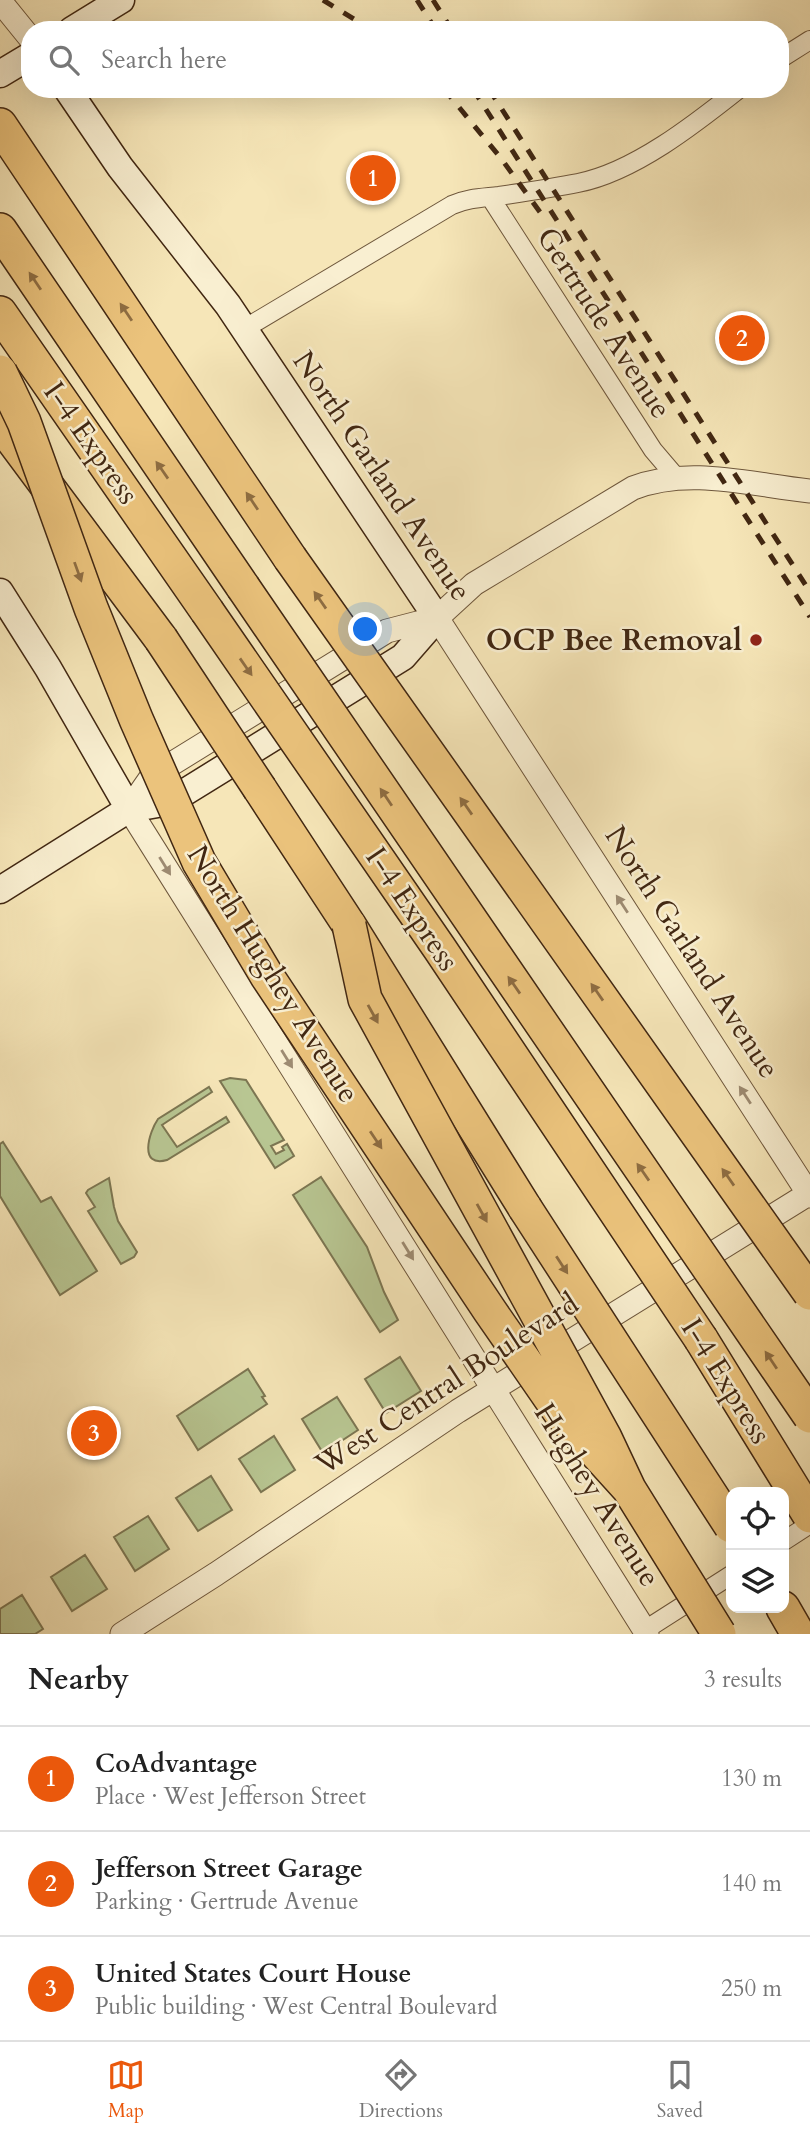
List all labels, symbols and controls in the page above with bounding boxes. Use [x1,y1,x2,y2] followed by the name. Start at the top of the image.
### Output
[21,21,789,98] search box
[45,41,83,79] icon: search
[101,42,227,77] text: Search here
[350,152,396,204] pin: 1
[527,220,681,426] street label: Gertrude Avenue
[29,272,42,291] one-way arrow
[119,302,132,322] one-way arrow
[719,312,765,364] pin: 2
[283,343,481,609] street label: North Garland Avenue
[34,373,148,513] street label: I-4 Express
[155,461,169,479] one-way arrow
[245,492,259,510] one-way arrow
[73,562,84,583] one-way arrow
[313,591,327,609] one-way arrow
[348,612,382,646] your location
[486,620,742,661] place label: OCP Bee Removal
[748,632,764,648] marker: OCP Bee Removal
[239,658,253,676] one-way arrow
[379,788,393,806] one-way arrow
[459,797,473,815] one-way arrow
[595,818,789,1086] street label: North Garland Avenue
[177,837,369,1111] street label: North Hughey Avenue
[356,839,468,979] street label: I-4 Express
[159,857,172,876] one-way arrow
[615,894,628,913] one-way arrow
[507,976,521,994] one-way arrow
[590,983,604,1001] one-way arrow
[367,1004,379,1024] one-way arrow
[280,1049,293,1069] one-way arrow
[738,1085,751,1105] one-way arrow
[370,1130,383,1150] one-way arrow
[636,1163,650,1181] one-way arrow
[721,1168,735,1186] one-way arrow
[476,1204,488,1223] one-way arrow
[401,1242,414,1261] one-way arrow
[555,1256,569,1274] one-way arrow
[307,1283,587,1485] street label: West Central Boulevard
[671,1310,781,1452] street label: I-4 Express
[765,1350,778,1370] one-way arrow
[524,1395,670,1595] street label: Hughey Avenue
[71,1407,117,1459] pin: 3
[726,1487,789,1613] map controls
[726,1487,789,1550] button: locate
[726,1550,789,1613] button: layers
[28,1659,129,1700] text: Nearby
[704,1664,782,1695] text: 3 results
[95,1746,258,1781] text: CoAdvantage
[45,1763,57,1794] text: 1
[721,1763,782,1794] text: 130 m
[95,1781,366,1812] text: Place · West Jefferson Street
[95,1851,363,1886] text: Jefferson Street Garage
[45,1868,57,1899] text: 2
[721,1868,782,1899] text: 140 m
[95,1886,359,1917] text: Parking · Gertrude Avenue
[95,1956,411,1991] text: United States Court House
[45,1973,57,2004] text: 3
[721,1973,782,2004] text: 250 m
[95,1991,498,2022] text: Public building · West Central Boulevard
[107,2056,145,2124] tab: Map
[359,2056,443,2124] tab: Directions
[657,2056,703,2124] tab: Saved

